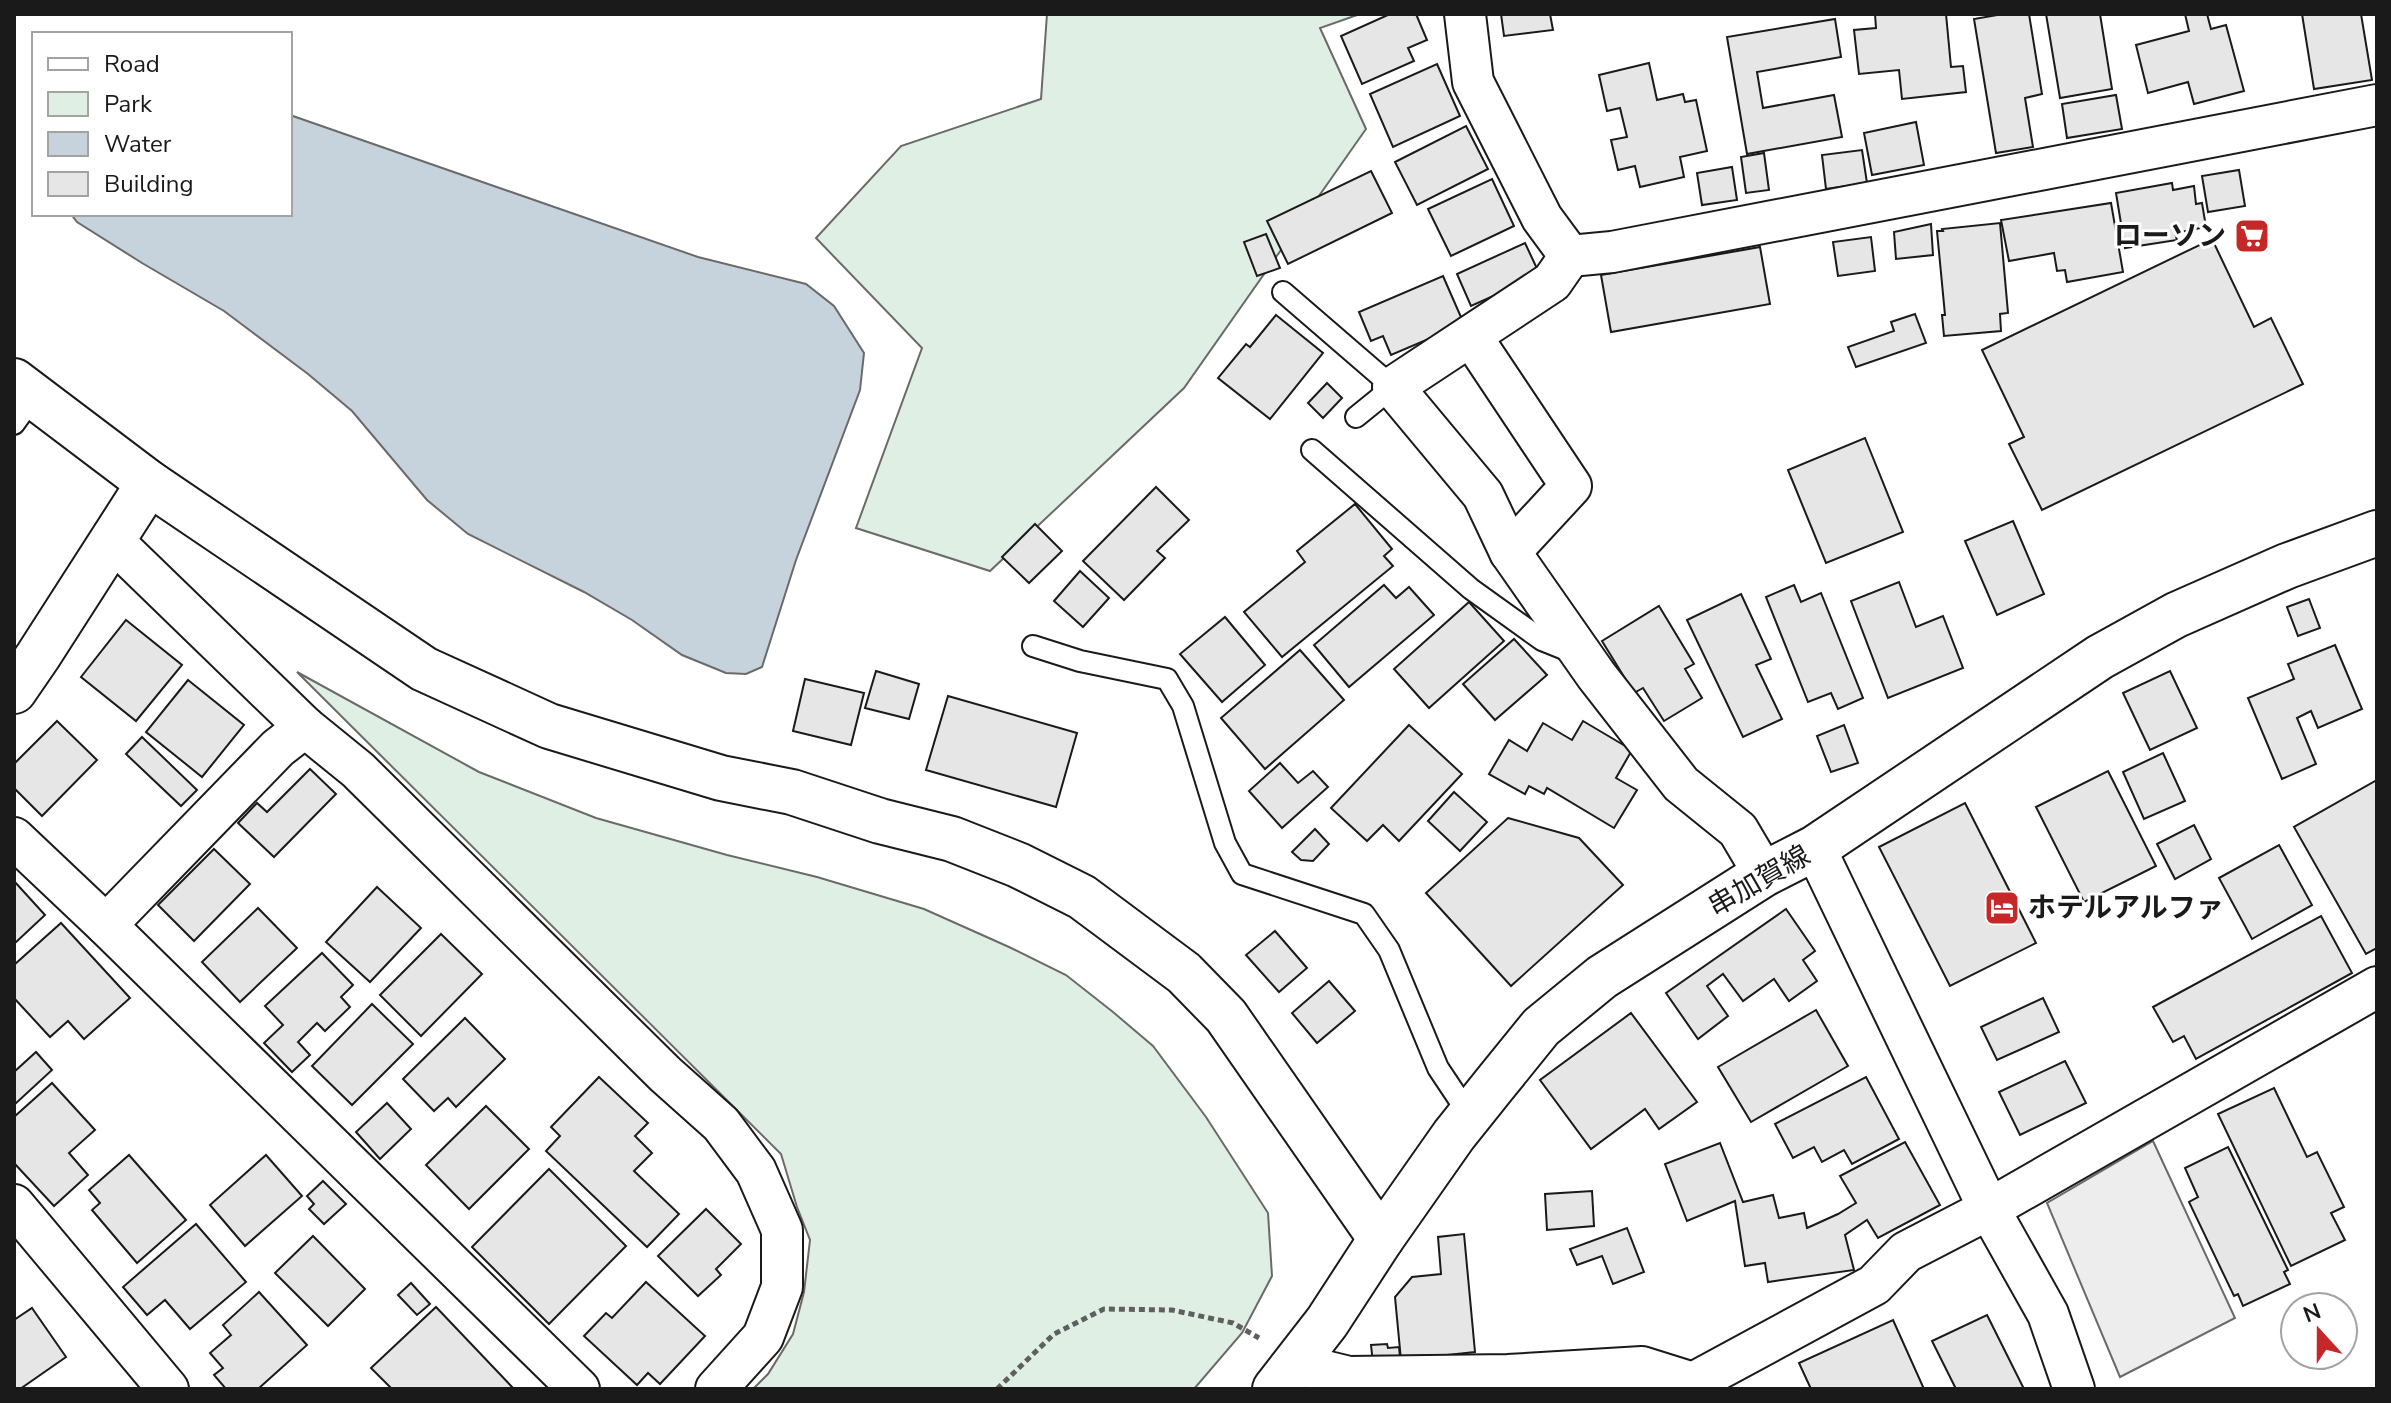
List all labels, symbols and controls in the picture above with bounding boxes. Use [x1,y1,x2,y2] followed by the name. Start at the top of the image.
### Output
[32,32,292,216] legend
[104,48,160,80] text: Road
[104,88,153,120] text: Park
[104,128,172,160] text: Water
[104,168,194,200] text: Building
[2114,217,2226,255] place label: ローソン
[2233,217,2271,255] supermarket icon: ローソン
[1701,837,1817,925] street label: 串加賀線
[1983,889,2021,927] hotel icon: ホテルアルファ
[2028,889,2224,927] place label: ホテルアルファ
[2279,1291,2359,1371] north arrow
[2299,1296,2325,1330] text: N

